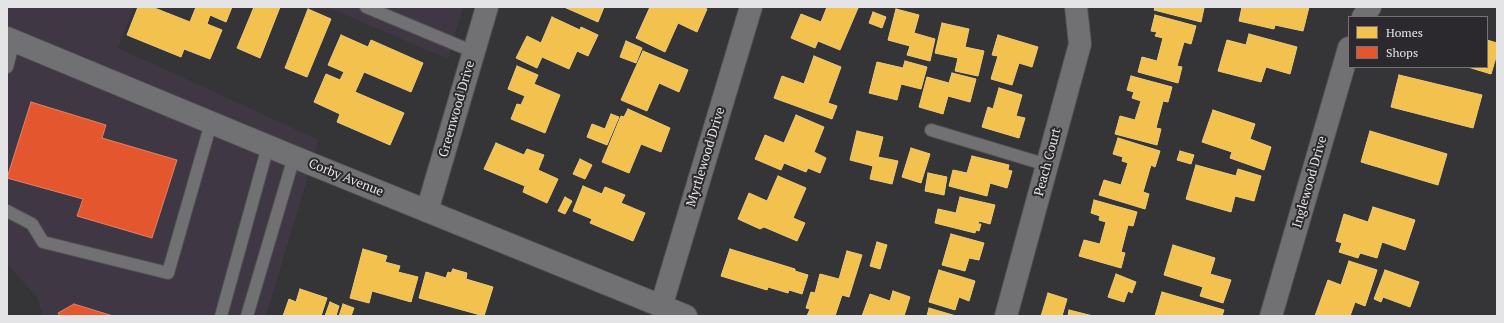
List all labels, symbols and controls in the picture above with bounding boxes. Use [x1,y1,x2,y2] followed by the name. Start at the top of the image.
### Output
[1348,16,1488,68] legend
[1386,25,1423,40] text: Homes
[1386,45,1418,60] text: Shops
[436,59,478,159] street label: Greenwood Drive
[683,105,729,209] street label: Myrtlewood Drive
[1031,126,1065,198] street label: Peach Court
[1289,134,1331,230] street label: Inglewood Drive
[306,156,386,200] street label: Corby Avenue

